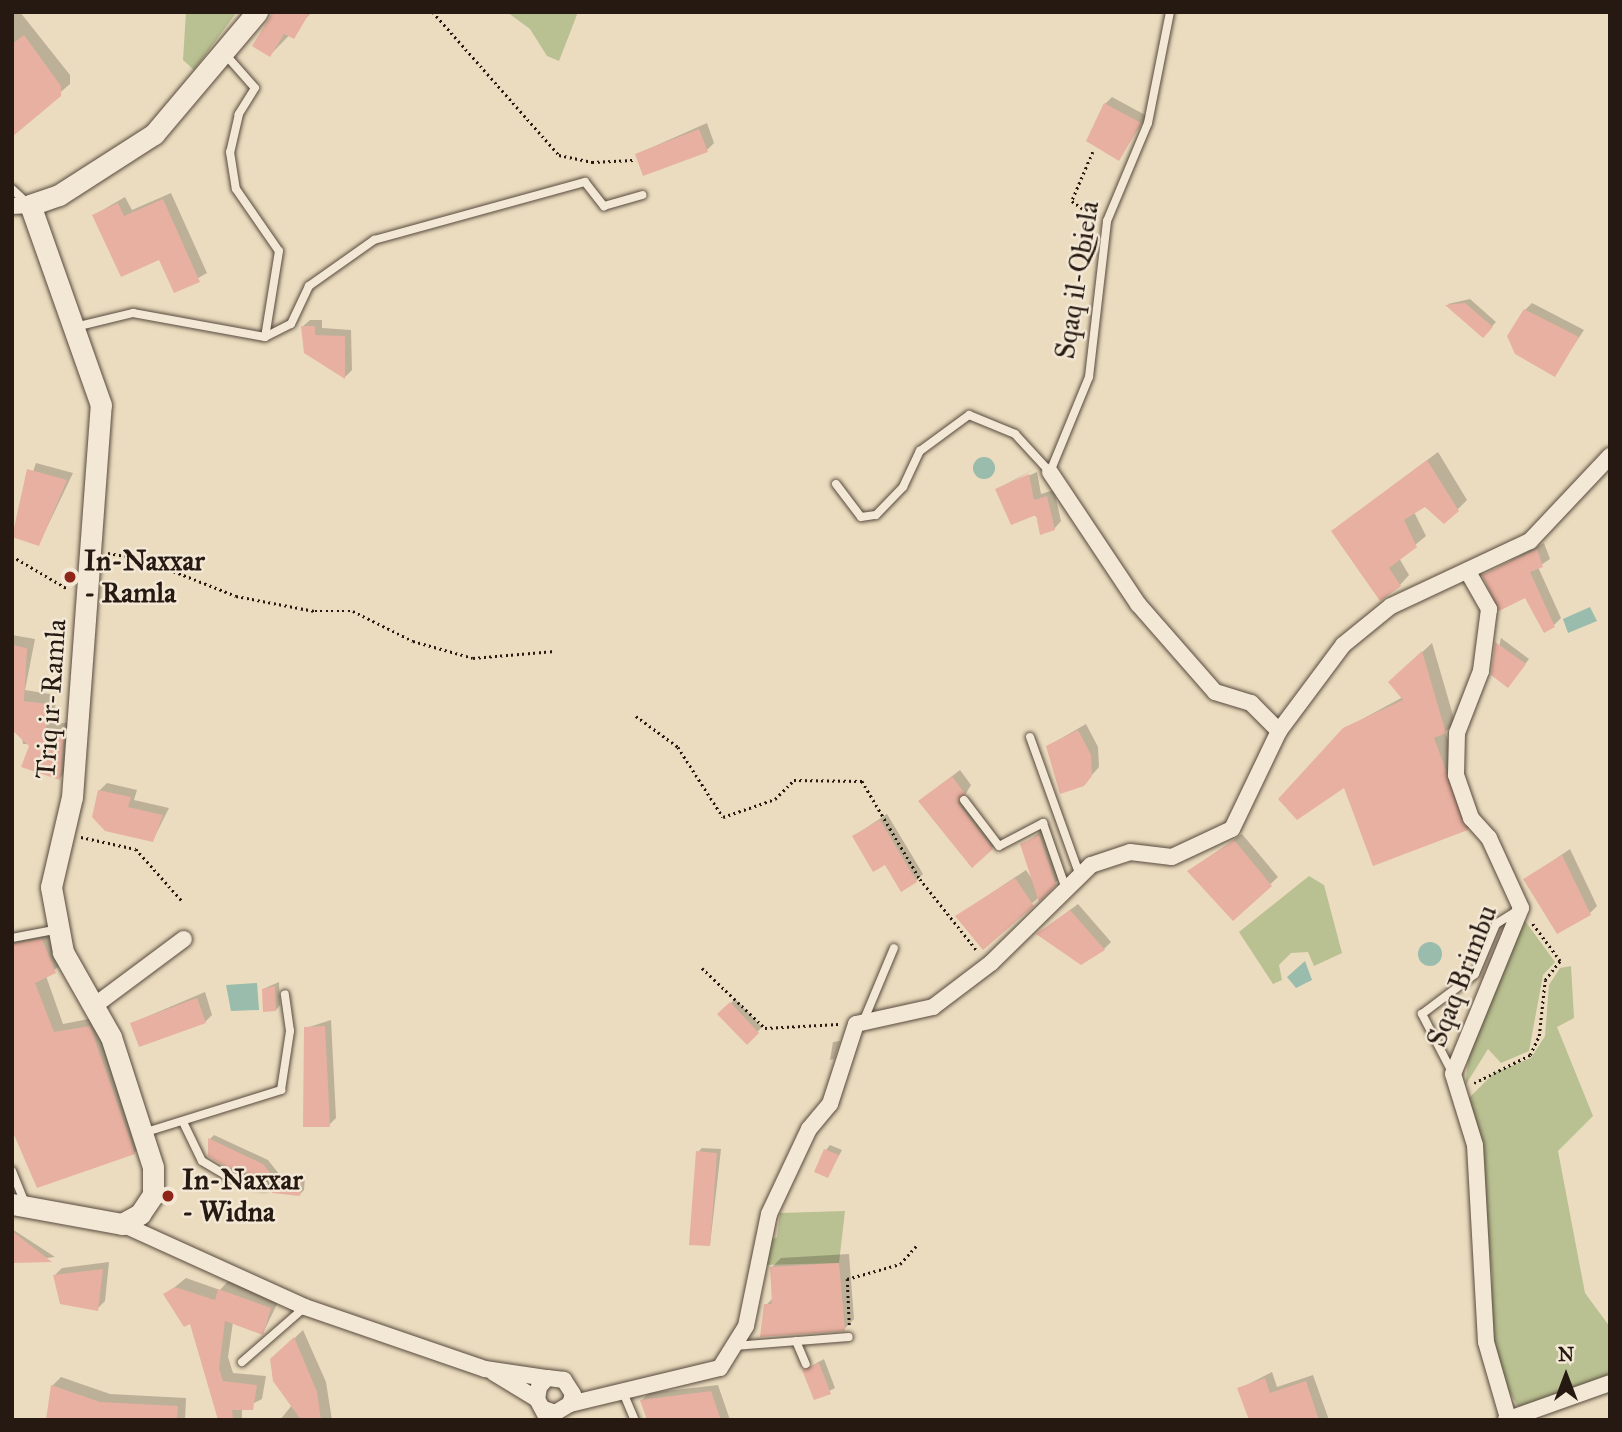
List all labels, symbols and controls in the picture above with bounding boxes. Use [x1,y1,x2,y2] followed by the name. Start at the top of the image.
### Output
[1048,199,1106,361] street label: Sqaq il-Qbiela
[84,544,205,610] place label: In-Naxxar - Ramla
[62,569,78,585] marker: In-Naxxar - Ramla
[29,618,73,780] street label: Triq ir-Ramla
[1420,900,1504,1052] street label: Sqaq Brimbu
[182,1163,303,1229] place label: In-Naxxar - Widna
[160,1188,176,1204] marker: In-Naxxar - Widna
[1531,1341,1601,1411] north arrow
[1558,1343,1574,1366] text: N

